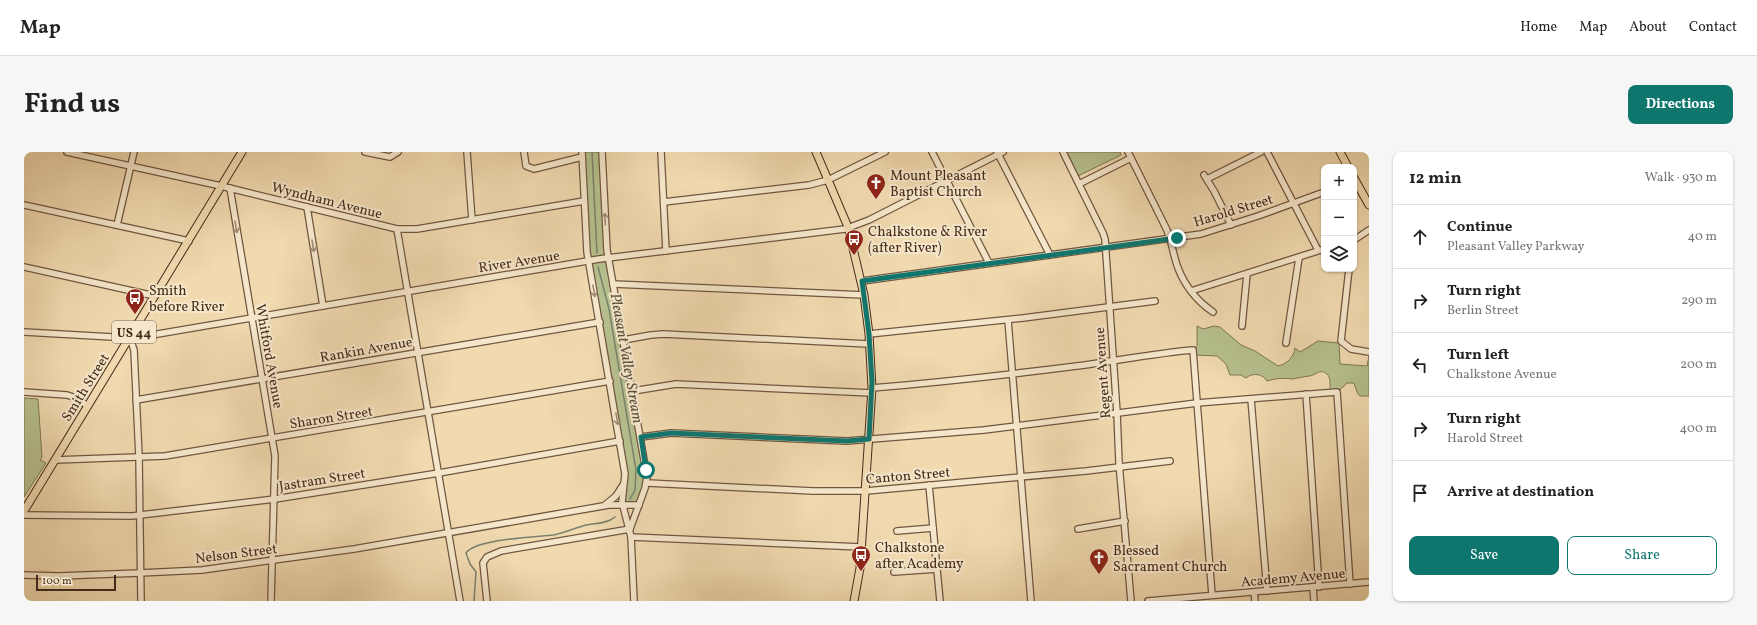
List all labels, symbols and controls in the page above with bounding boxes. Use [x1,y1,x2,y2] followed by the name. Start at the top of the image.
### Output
[20,15,61,41] text: Map
[1520,18,1557,37] text: Home
[1579,18,1607,37] text: Map
[1629,18,1667,37] text: About
[1689,18,1737,37] text: Contact
[24,85,120,124] text: Find us
[1628,85,1733,124] button: Directions
[1321,164,1357,272] map controls
[1321,164,1357,200] button: +
[890,167,986,202] place label: Mount Pleasant Baptist Church
[1409,167,1462,190] text: 12 min
[1645,169,1717,187] text: Walk · 930 m
[865,172,887,200] church icon: Mount Pleasant Baptist Church
[269,178,384,225] street label: Wyndham Avenue
[1191,190,1276,233] street label: Harold Street
[1321,200,1357,236] button: −
[601,213,609,226] one-way arrow
[1447,217,1512,238] text: Continue
[232,220,240,233] one-way arrow
[868,223,987,258] place label: Chalkstone & River (after River)
[1409,226,1431,248] icon: ahead
[843,228,865,256] bus stop icon: Chalkstone & River (after River)
[1688,228,1717,246] text: 40 m
[1168,229,1186,247] route end
[1321,236,1357,272] button: layers
[1447,238,1585,256] text: Pleasant Valley Parkway
[309,239,317,252] one-way arrow
[477,247,562,278] street label: River Avenue
[1447,281,1521,302] text: Turn right
[149,282,225,317] place label: Smith before River
[590,284,598,297] one-way arrow
[124,287,146,315] bus stop icon: Smith before River
[1409,290,1431,312] icon: right
[604,291,647,425] water label: Pleasant Valley Stream
[1681,292,1717,310] text: 290 m
[250,302,287,410] street label: Whitford Avenue
[1447,302,1519,320] text: Berlin Street
[112,321,156,343] road number: US 44
[1091,326,1116,419] street label: Regent Avenue
[318,333,414,368] street label: Rankin Avenue
[1447,345,1509,366] text: Turn left
[58,350,115,426] street label: Smith Street
[1409,354,1431,376] icon: left
[1680,356,1717,374] text: 200 m
[1447,366,1557,384] text: Chalkstone Avenue
[288,402,374,434] street label: Sharon Street
[1447,409,1521,430] text: Turn right
[613,412,621,425] one-way arrow
[1409,418,1431,440] icon: right
[1680,420,1717,438] text: 400 m
[1447,430,1523,448] text: Harold Street
[637,461,655,479] route start
[865,463,951,490] street label: Canton Street
[278,464,367,497] street label: Jastram Street
[1409,482,1431,504] icon: arrive
[1447,482,1594,503] text: Arrive at destination
[1409,536,1559,575] button: Save
[1567,536,1717,575] button: Share
[875,539,964,574] place label: Chalkstone after Academy
[194,540,278,569] street label: Nelson Street
[1113,542,1227,577] place label: Blessed Sacrament Church
[850,544,872,572] bus stop icon: Chalkstone after Academy
[1088,547,1110,575] church icon: Blessed Sacrament Church
[1240,564,1347,593] street label: Academy Avenue
[36,573,116,592] scale bar
[42,574,72,589] text: 100 m

